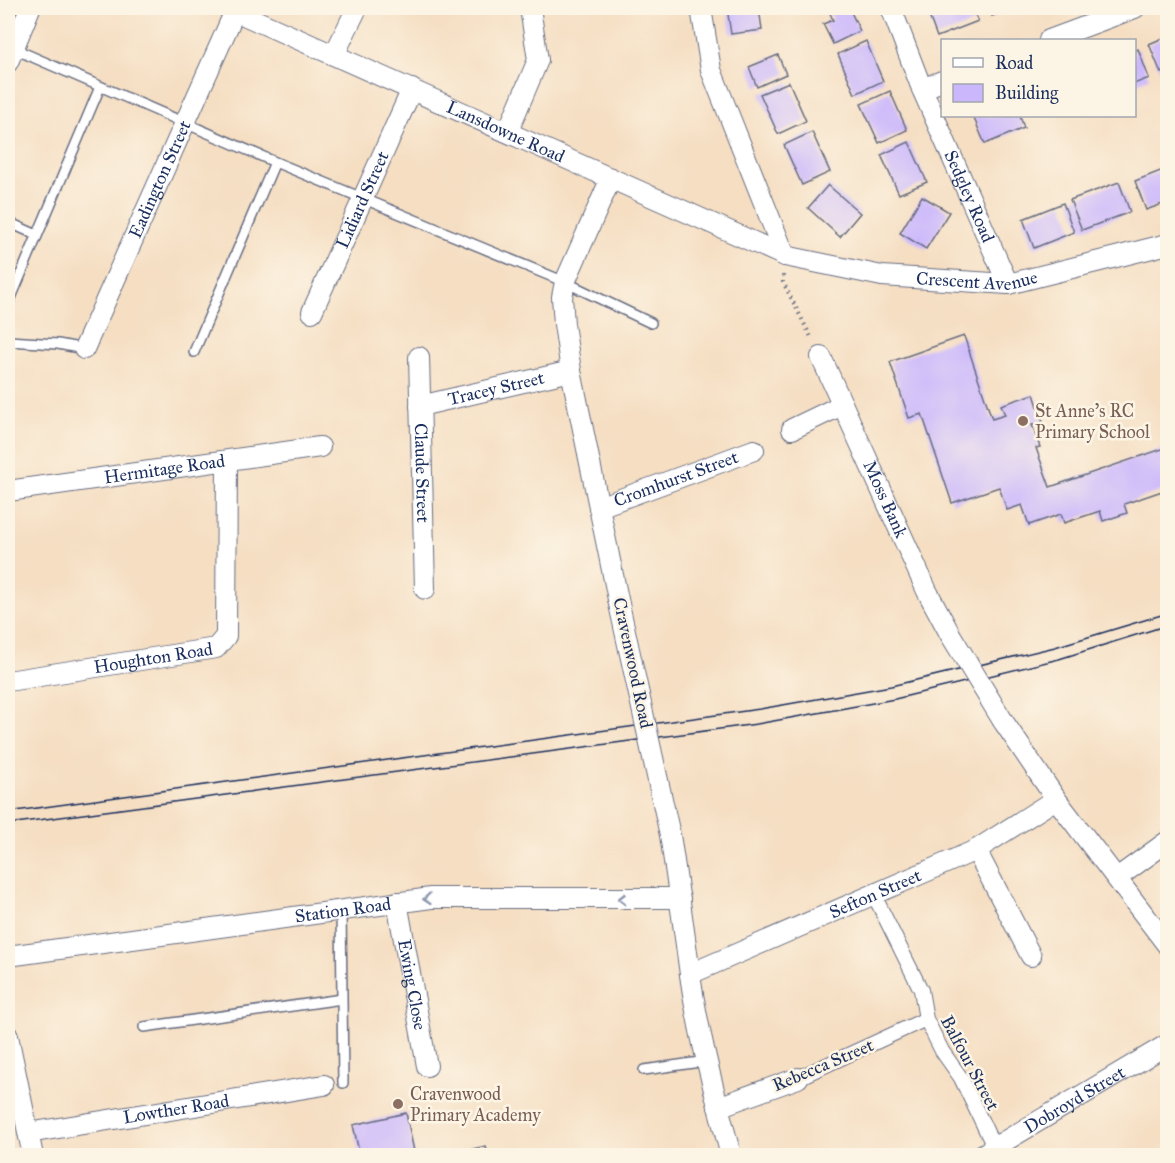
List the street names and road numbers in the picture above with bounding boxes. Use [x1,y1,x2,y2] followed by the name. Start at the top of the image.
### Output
[443,96,568,167] street label: Lansdowne Road
[124,116,196,241] street label: Eadington Street
[331,147,394,252] street label: Lidiard Street
[939,147,999,246] street label: Sedgley Road
[915,266,1040,295] street label: Crescent Avenue
[446,366,547,410] street label: Tracey Street
[410,423,434,524] street label: Claude Street
[611,446,742,512] street label: Cromhurst Street
[103,450,226,488] street label: Hermitage Road
[858,457,913,542] street label: Moss Bank
[608,596,658,730] street label: Cravenwood Road
[92,638,214,678] street label: Houghton Road
[826,864,925,923] street label: Sefton Street
[293,893,392,928] street label: Station Road
[393,938,431,1032] street label: Ewing Close
[936,1012,1005,1115] street label: Balfour Street
[769,1034,877,1096] street label: Rebecca Street
[1020,1061,1130,1138] street label: Dobroyd Street
[121,1090,231,1128] street label: Lowther Road

